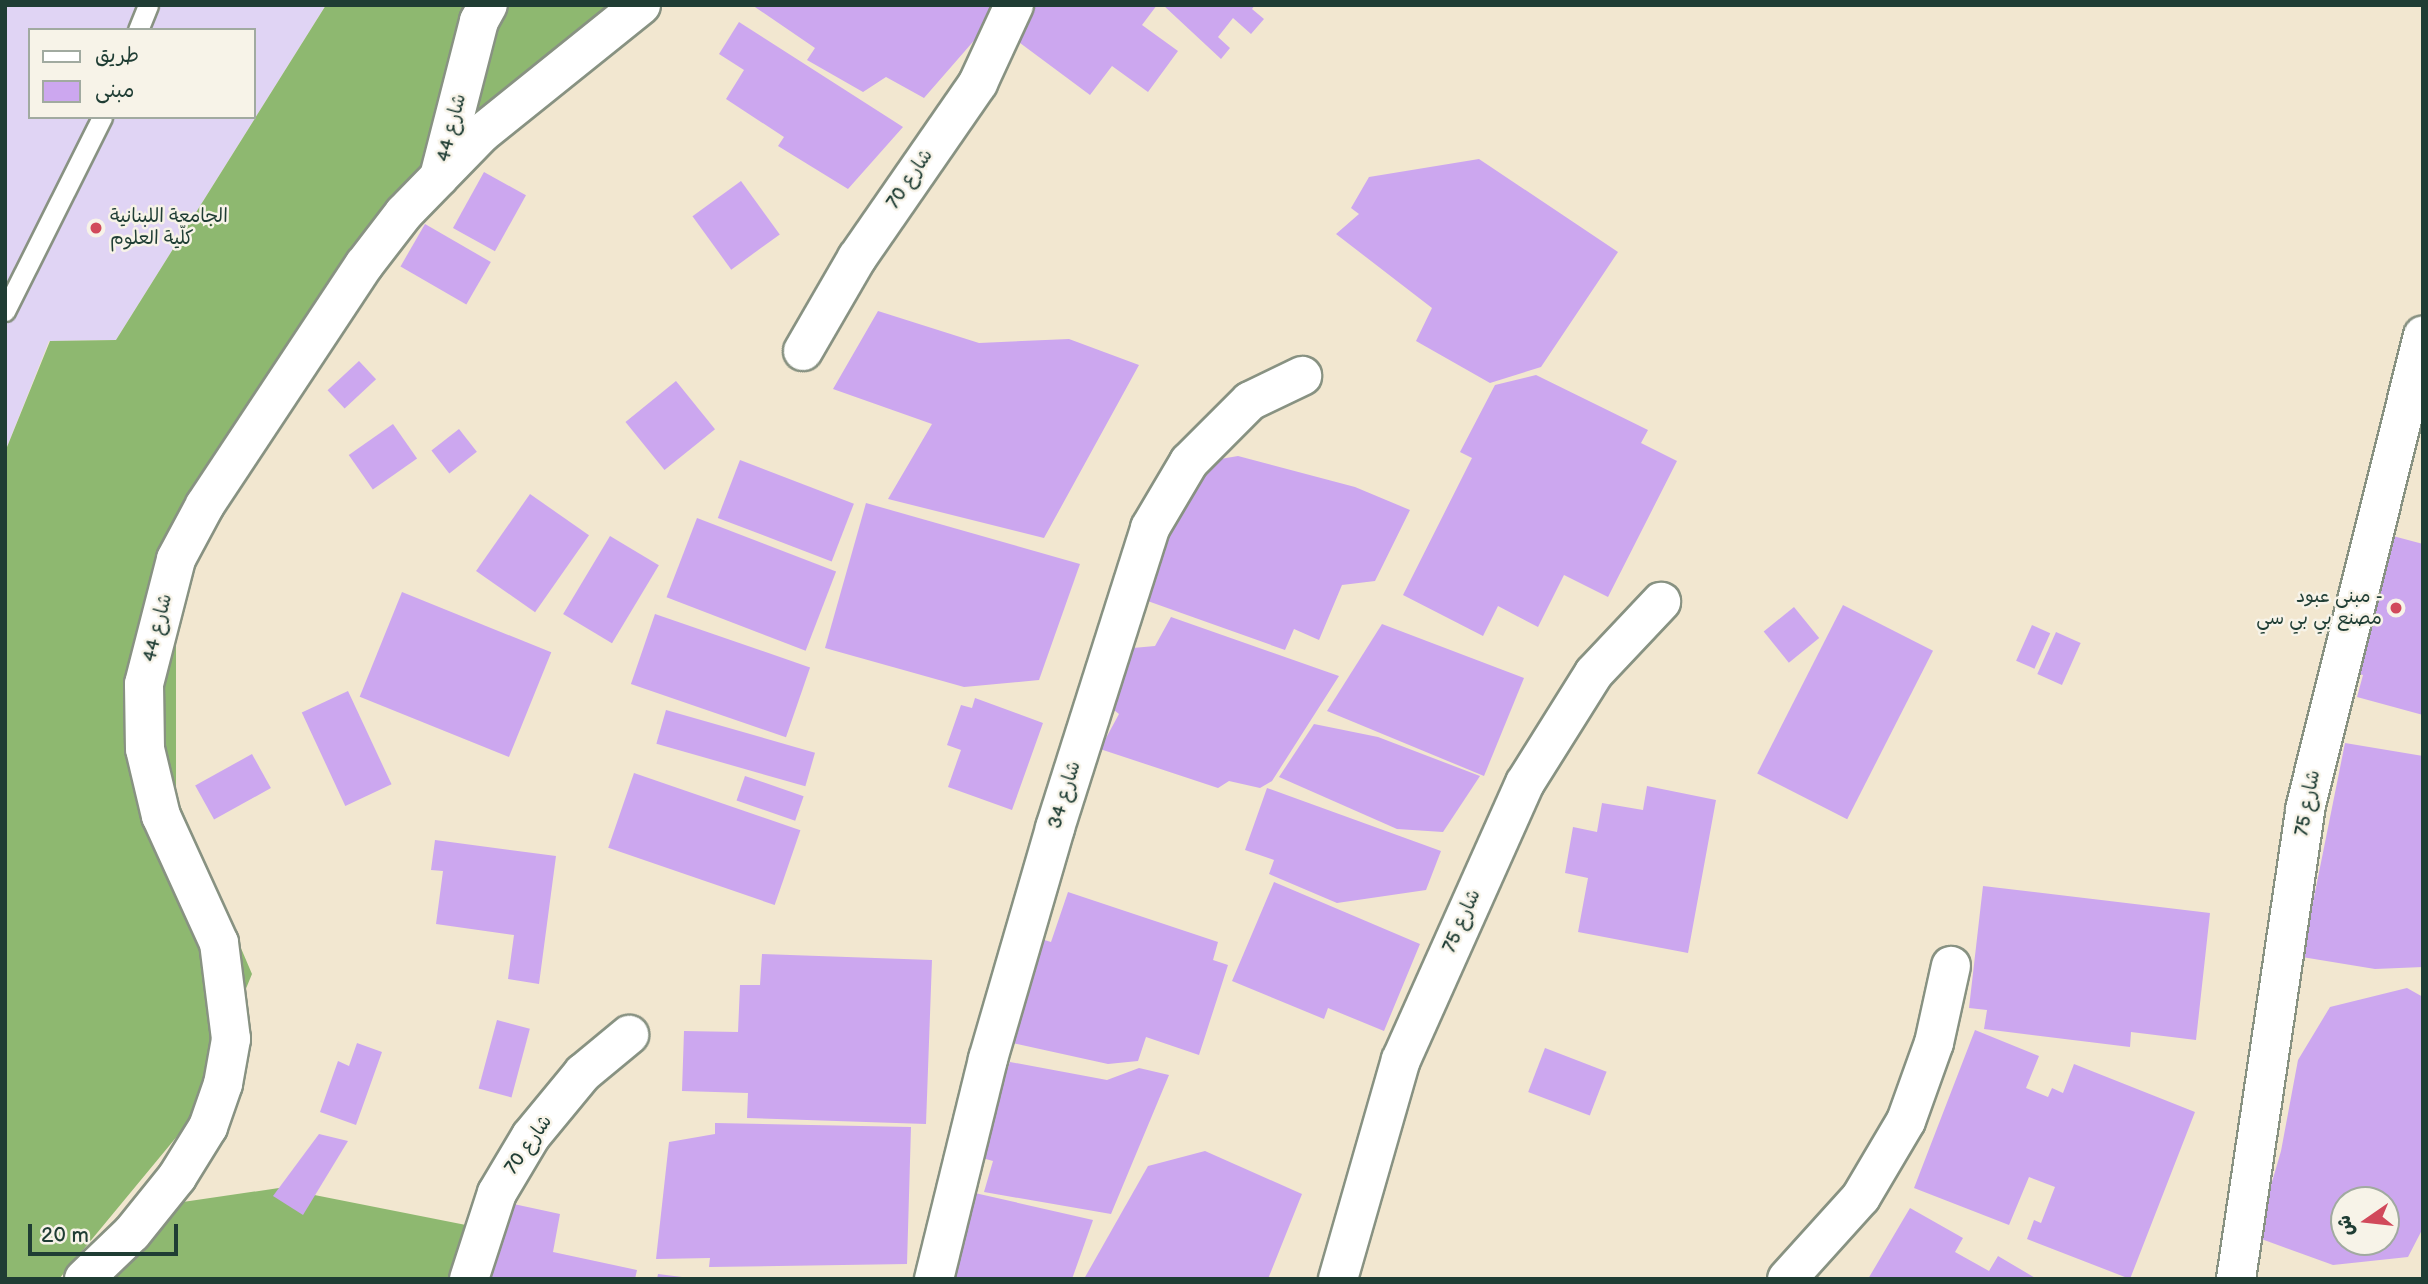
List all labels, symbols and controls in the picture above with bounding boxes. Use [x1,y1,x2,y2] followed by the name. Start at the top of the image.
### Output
[28,28,256,119] legend
[95,43,139,68] text: طريق
[95,78,134,103] text: مبنى
[433,92,471,164] street label: شارع 44
[882,145,938,213] street label: شارع 70
[110,206,228,250] place label: الجامعة اللبنانية كلّية العلوم
[88,220,104,236] marker: الجامعة اللبنانية كلّية العلوم
[2256,586,2382,630] place label: مبنى عبود - مصنع بي بي سي
[139,592,177,664] street label: شارع 44
[2388,600,2404,616] marker: مبنى عبود - مصنع بي بي سي
[1044,758,1086,832] street label: شارع 34
[2290,768,2326,838] street label: شارع 75
[1438,886,1486,956] street label: شارع 75
[501,1111,557,1179] street label: شارع 70
[2330,1186,2400,1256] north arrow
[32,1210,182,1254] scale bar
[2332,1213,2360,1239] text: ش
[41,1223,89,1248] text: 20 m

